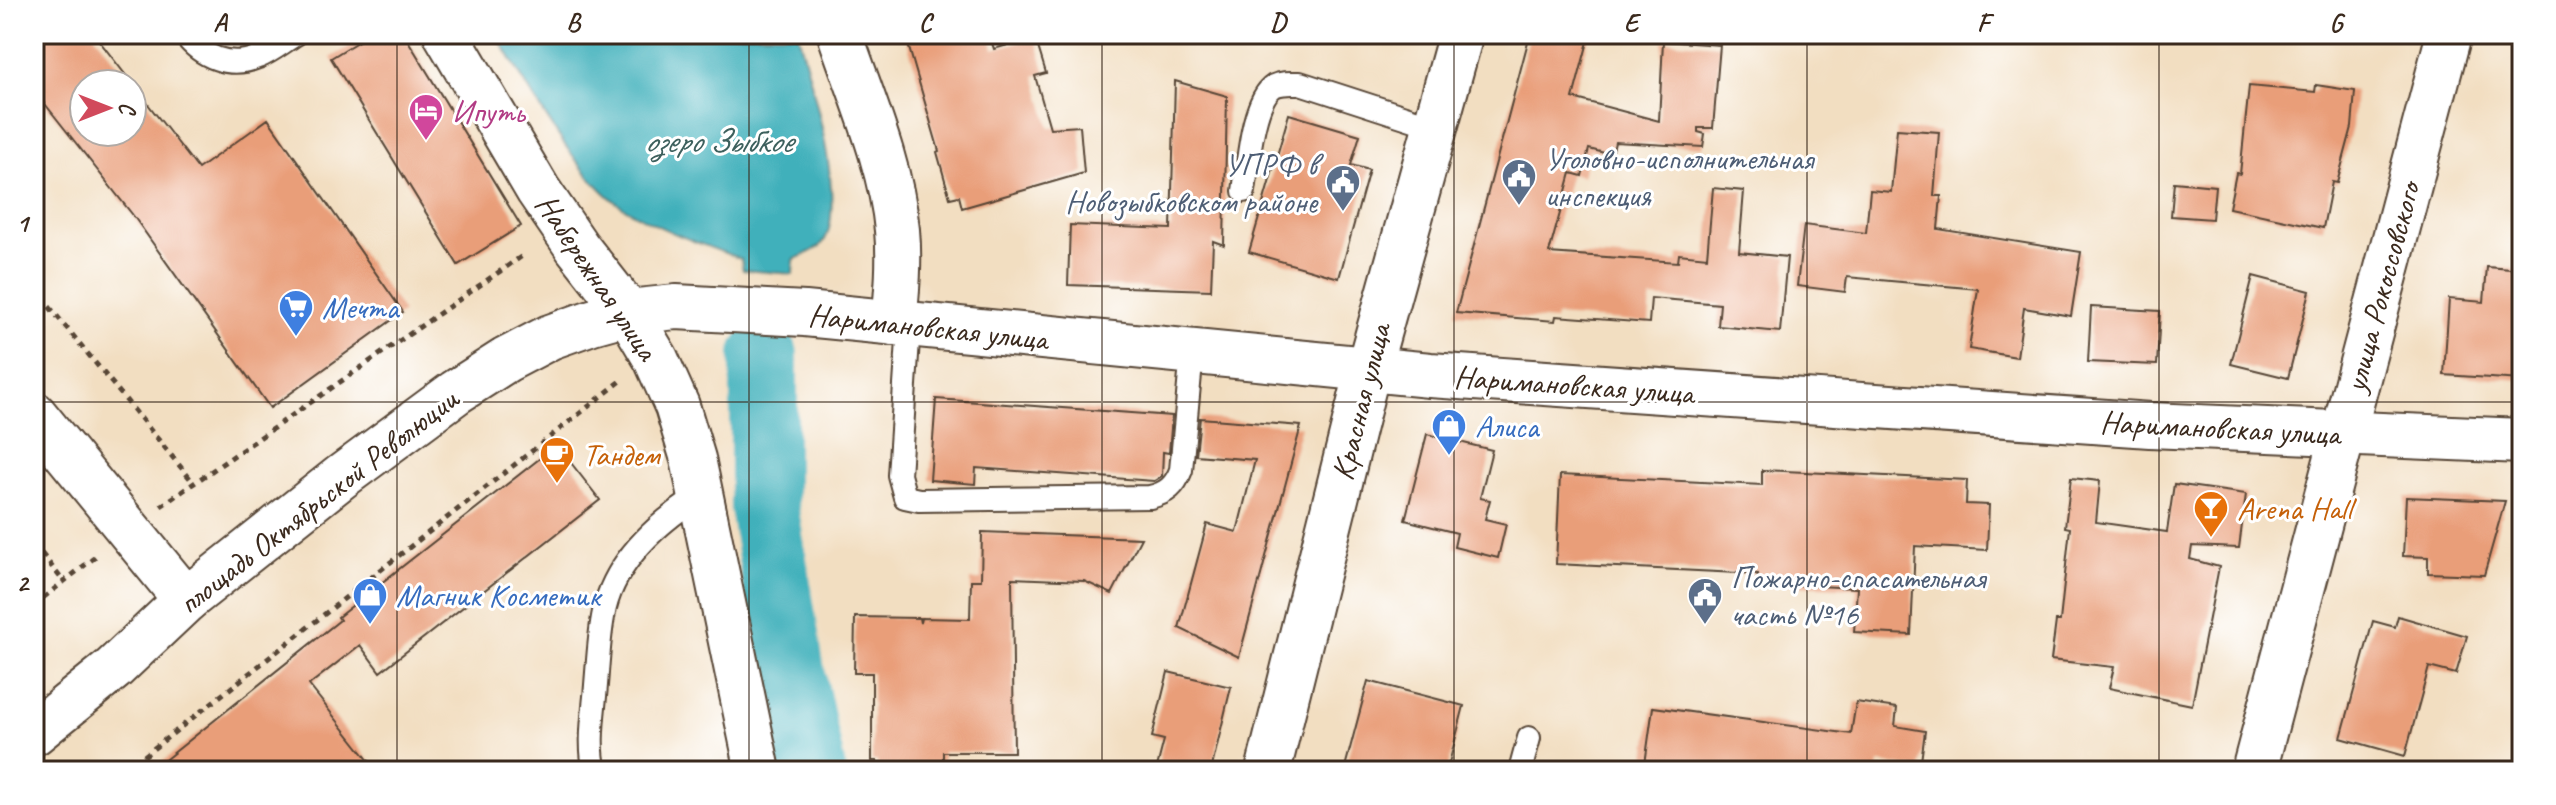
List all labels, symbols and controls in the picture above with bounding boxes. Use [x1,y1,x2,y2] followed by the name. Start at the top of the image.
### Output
[213,6,228,39] text: A
[566,6,582,39] text: B
[919,6,935,39] text: C
[1270,6,1288,39] text: D
[1624,6,1642,39] text: E
[1977,6,1995,39] text: F
[2330,6,2346,39] text: G
[68,68,148,148] north arrow
[452,91,527,132] place label: Ипуть
[407,92,445,142] hotel icon: Ипуть
[113,103,141,117] text: С
[644,119,797,163] water label: озеро Зыбкое
[1545,138,1815,216] place label: Уголовно-исполнительная инспекция
[1065,144,1324,222] place label: УПРФ в Новозыбковском районе
[1500,157,1538,207] public building icon: Уголовно-исполнительная инспекция
[1324,163,1362,213] public building icon: УПРФ в Новозыбковском районе
[2334,174,2431,398] street label: улица Рокоссовского
[526,186,669,370] street label: Набережная улица
[16,207,31,240] text: 1
[322,287,401,328] place label: Мечта
[277,288,315,338] supermarket icon: Мечта
[807,294,1052,360] street label: Наримановская улица
[1322,317,1401,485] street label: Красная улица
[1453,356,1698,414] street label: Наримановская улица
[169,378,468,623] street label: площадь Октябрьской Революции
[2099,401,2344,455] street label: Наримановская улица
[1475,406,1540,447] place label: Алиса
[1430,407,1468,457] shop icon: Алиса
[583,434,662,475] place label: Тандем
[538,435,576,485] cafe icon: Тандем
[2237,488,2357,529] place label: Arena Hall
[2192,489,2230,539] bar icon: Arena Hall
[1731,557,1987,635] place label: Пожарно-спасательная часть №16
[16,566,30,599] text: 2
[396,575,603,616] place label: Магник Косметик
[351,576,389,626] shop icon: Магник Косметик
[1686,576,1724,626] public building icon: Пожарно-спасательная часть №16

